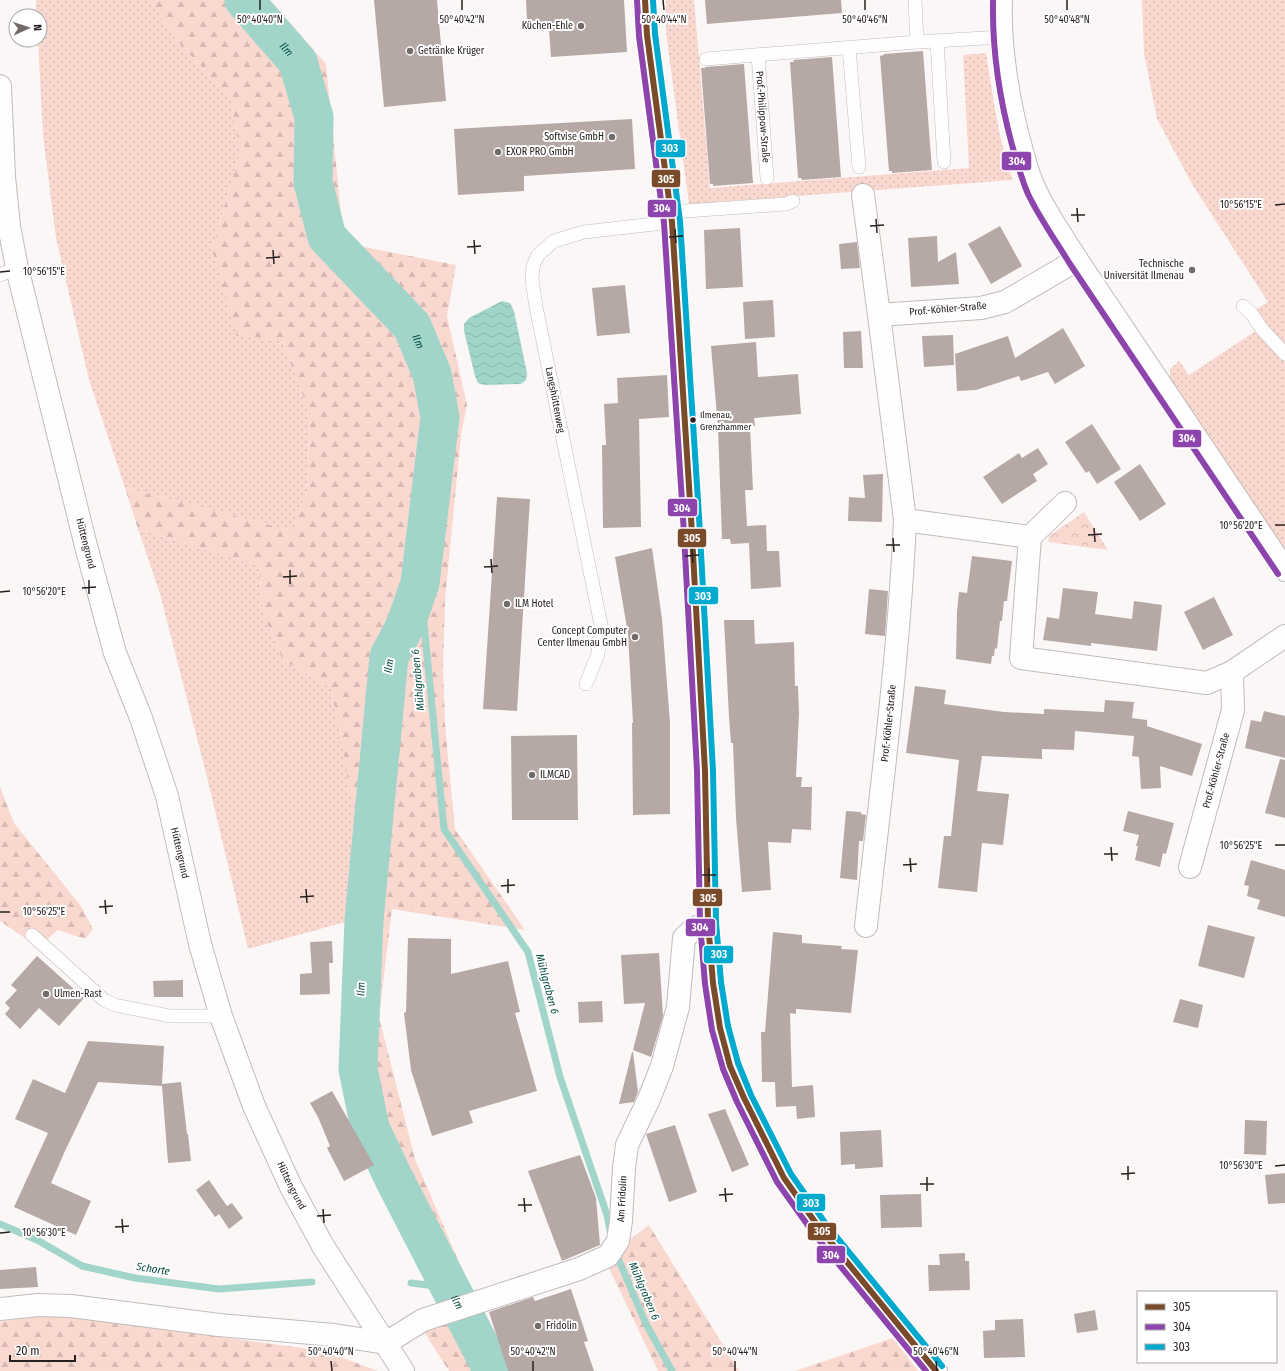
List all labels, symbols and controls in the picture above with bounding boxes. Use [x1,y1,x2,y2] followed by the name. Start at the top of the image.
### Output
[8,8,48,48] north arrow
[237,14,283,26] text: 50°40'40"N
[439,14,485,26] text: 50°40'42"N
[641,14,687,26] text: 50°40'44"N
[842,14,888,26] text: 50°40'46"N
[1044,14,1090,26] text: 50°40'48"N
[522,20,573,32] place label: Küchen-Ehle
[576,21,586,31] marker: Küchen-Ehle
[31,24,44,31] text: N
[277,39,296,59] water label: Ilm
[418,45,485,57] place label: Getränke Krüger
[405,46,415,56] marker: Getränke Krüger
[753,71,772,163] street label: Prof.-Philippow-Straße
[544,131,604,143] place label: Softvise GmbH
[607,132,617,142] marker: Softvise GmbH
[655,139,686,158] line badge: 303
[661,142,678,155] text: 303
[506,146,574,158] place label: EXOR PRO GmbH
[493,147,503,157] marker: EXOR PRO GmbH
[1001,151,1032,171] line badge: 304
[1008,155,1026,168] text: 304
[651,169,681,188] line badge: 305
[657,173,675,186] text: 305
[647,199,677,218] line badge: 304
[1220,199,1262,211] text: 10°56'15"E
[653,202,671,215] text: 304
[1104,258,1184,282] place label: Technische Universität Ilmenau
[1187,265,1197,275] marker: Technische Universität Ilmenau
[23,266,65,278] text: 10°56'15"E
[909,300,987,318] street label: Prof.-Köhler-Straße
[410,332,427,350] water label: Ilm
[543,366,567,434] street label: Langshüttenweg
[700,410,752,432] place label: Ilmenau, Grenzhammer
[688,415,698,425] marker: Ilmenau, Grenzhammer
[1172,429,1202,448] line badge: 304
[1178,432,1196,445] text: 304
[667,498,698,517] line badge: 304
[673,502,691,515] text: 304
[73,517,98,570] street label: Hüttengrund
[1219,520,1263,532] text: 10°56'20"E
[677,528,707,548] line badge: 305
[683,532,701,545] text: 305
[22,586,66,598] text: 10°56'20"E
[688,586,719,605] line badge: 303
[694,590,711,603] text: 303
[515,598,554,610] place label: ILM Hotel
[502,599,512,609] marker: ILM Hotel
[538,625,628,649] place label: Concept Computer Center Ilmenau GmbH
[630,632,640,642] marker: Concept Computer Center Ilmenau GmbH
[409,648,427,711] water label: Mühlgraben 6
[381,658,397,674] water label: Ilm
[879,684,899,763] street label: Prof.-Köhler-Straße
[1200,731,1232,810] street label: Prof.-Köhler-Straße
[540,769,570,781] place label: ILMCAD
[527,770,537,780] marker: ILMCAD
[168,826,191,880] street label: Hüttengrund
[1220,840,1262,852] text: 10°56'25"E
[692,888,723,907] line badge: 305
[699,892,717,905] text: 305
[23,906,65,918] text: 10°56'25"E
[685,918,716,937] line badge: 304
[691,921,709,934] text: 304
[703,945,734,964] line badge: 303
[710,948,727,961] text: 303
[533,953,561,1016] water label: Mühlgraben 6
[354,982,368,996] water label: Ilm
[54,988,103,1000] place label: Ulmen-Rast
[41,989,51,999] marker: Ulmen-Rast
[274,1160,308,1212] street label: Hüttengrund
[1219,1160,1263,1172] text: 10°56'30"E
[615,1175,630,1222] street label: Am Fridolin
[796,1193,826,1212] line badge: 303
[802,1197,819,1210] text: 303
[807,1222,837,1241] line badge: 305
[813,1225,831,1238] text: 305
[22,1227,66,1239] text: 10°56'30"E
[816,1245,846,1264] line badge: 304
[822,1249,840,1262] text: 304
[134,1260,171,1278] water label: Schorte
[626,1260,662,1322] water label: Mühlgraben 6
[1137,1291,1277,1363] legend
[448,1293,466,1311] water label: Ilm
[1173,1300,1191,1314] text: 305
[546,1320,577,1332] place label: Fridolin
[1173,1320,1191,1334] text: 304
[533,1321,543,1331] marker: Fridolin
[10,1337,75,1363] scale bar
[1173,1340,1190,1354] text: 303
[16,1344,40,1358] text: 20 m
[308,1346,354,1358] text: 50°40'40"N
[510,1346,556,1358] text: 50°40'42"N
[712,1346,758,1358] text: 50°40'44"N
[913,1346,959,1358] text: 50°40'46"N

